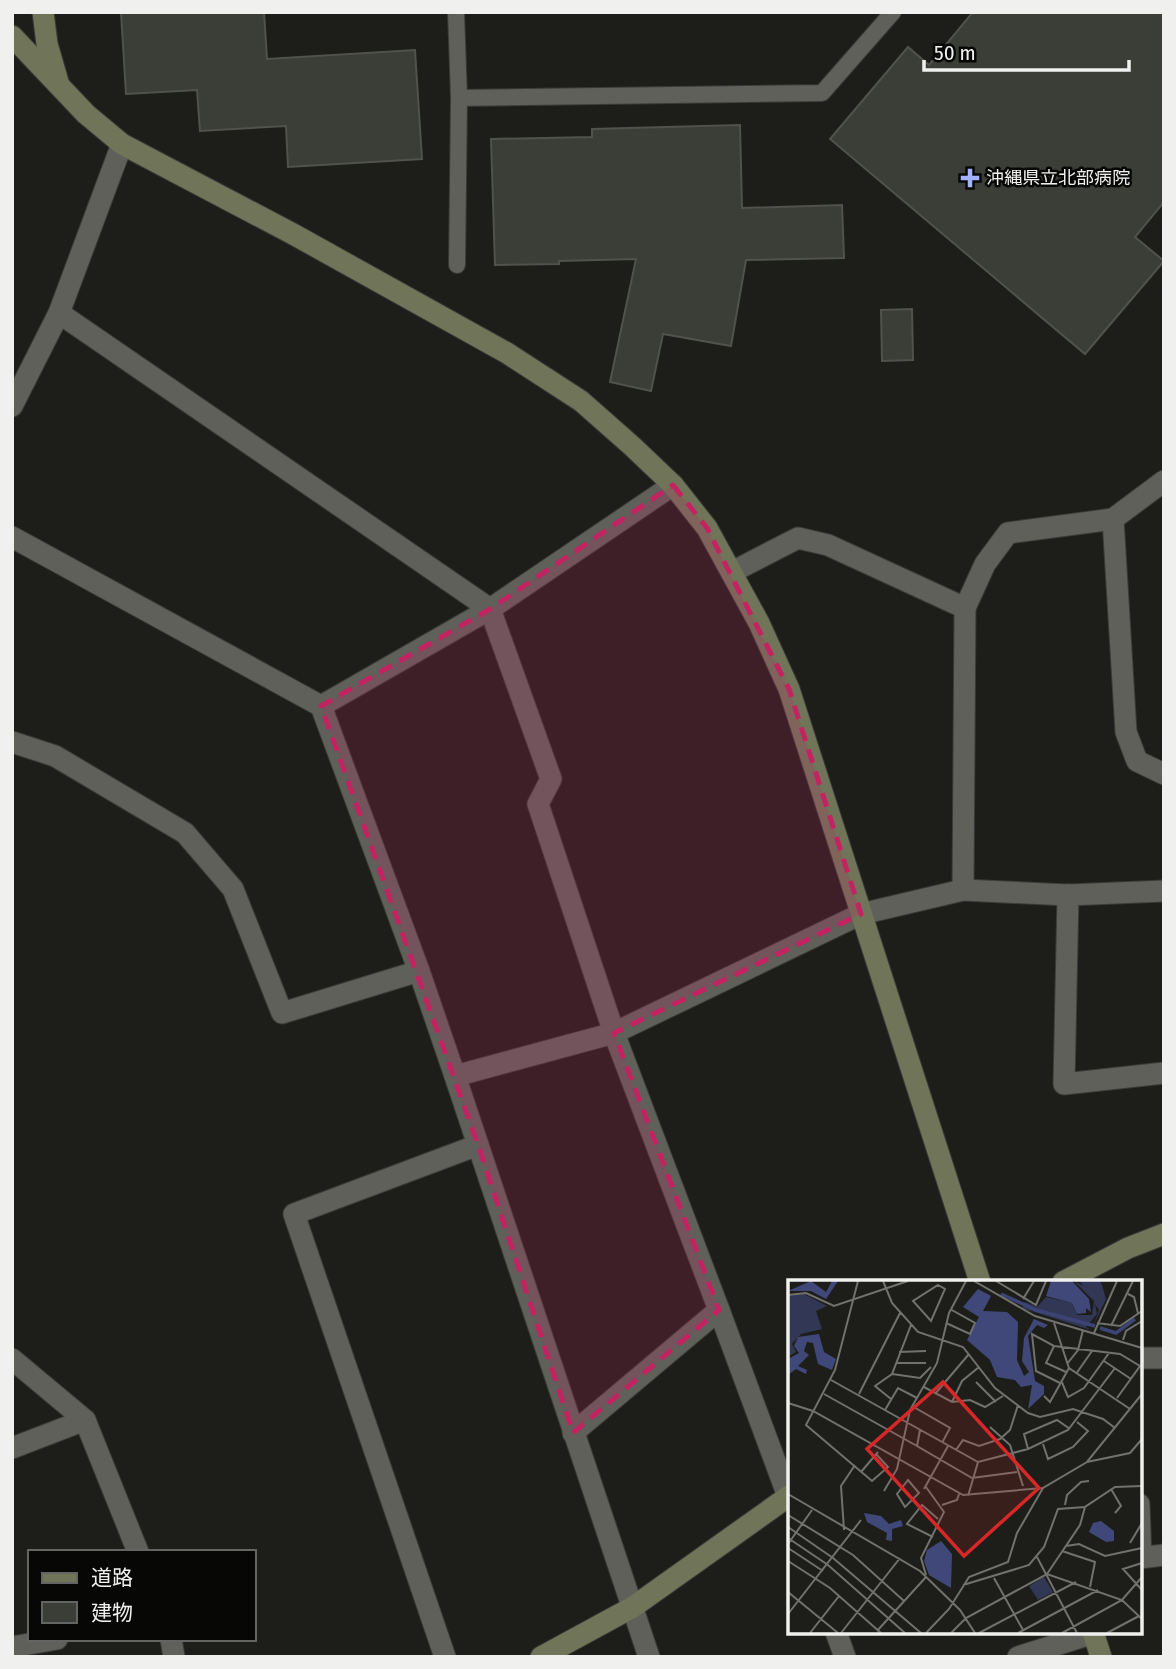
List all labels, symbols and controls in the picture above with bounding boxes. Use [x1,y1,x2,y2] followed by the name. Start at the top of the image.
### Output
[924,28,1129,72] scale bar
[934,40,976,66] text: 50 m
[986,167,1130,189] place label: 沖縄県立北部病院
[960,168,980,188] marker: 沖縄県立北部病院
[788,1280,1141,1634] inset map
[28,1550,256,1641] legend
[91,1565,133,1591] text: 道路
[91,1600,133,1626] text: 建物

